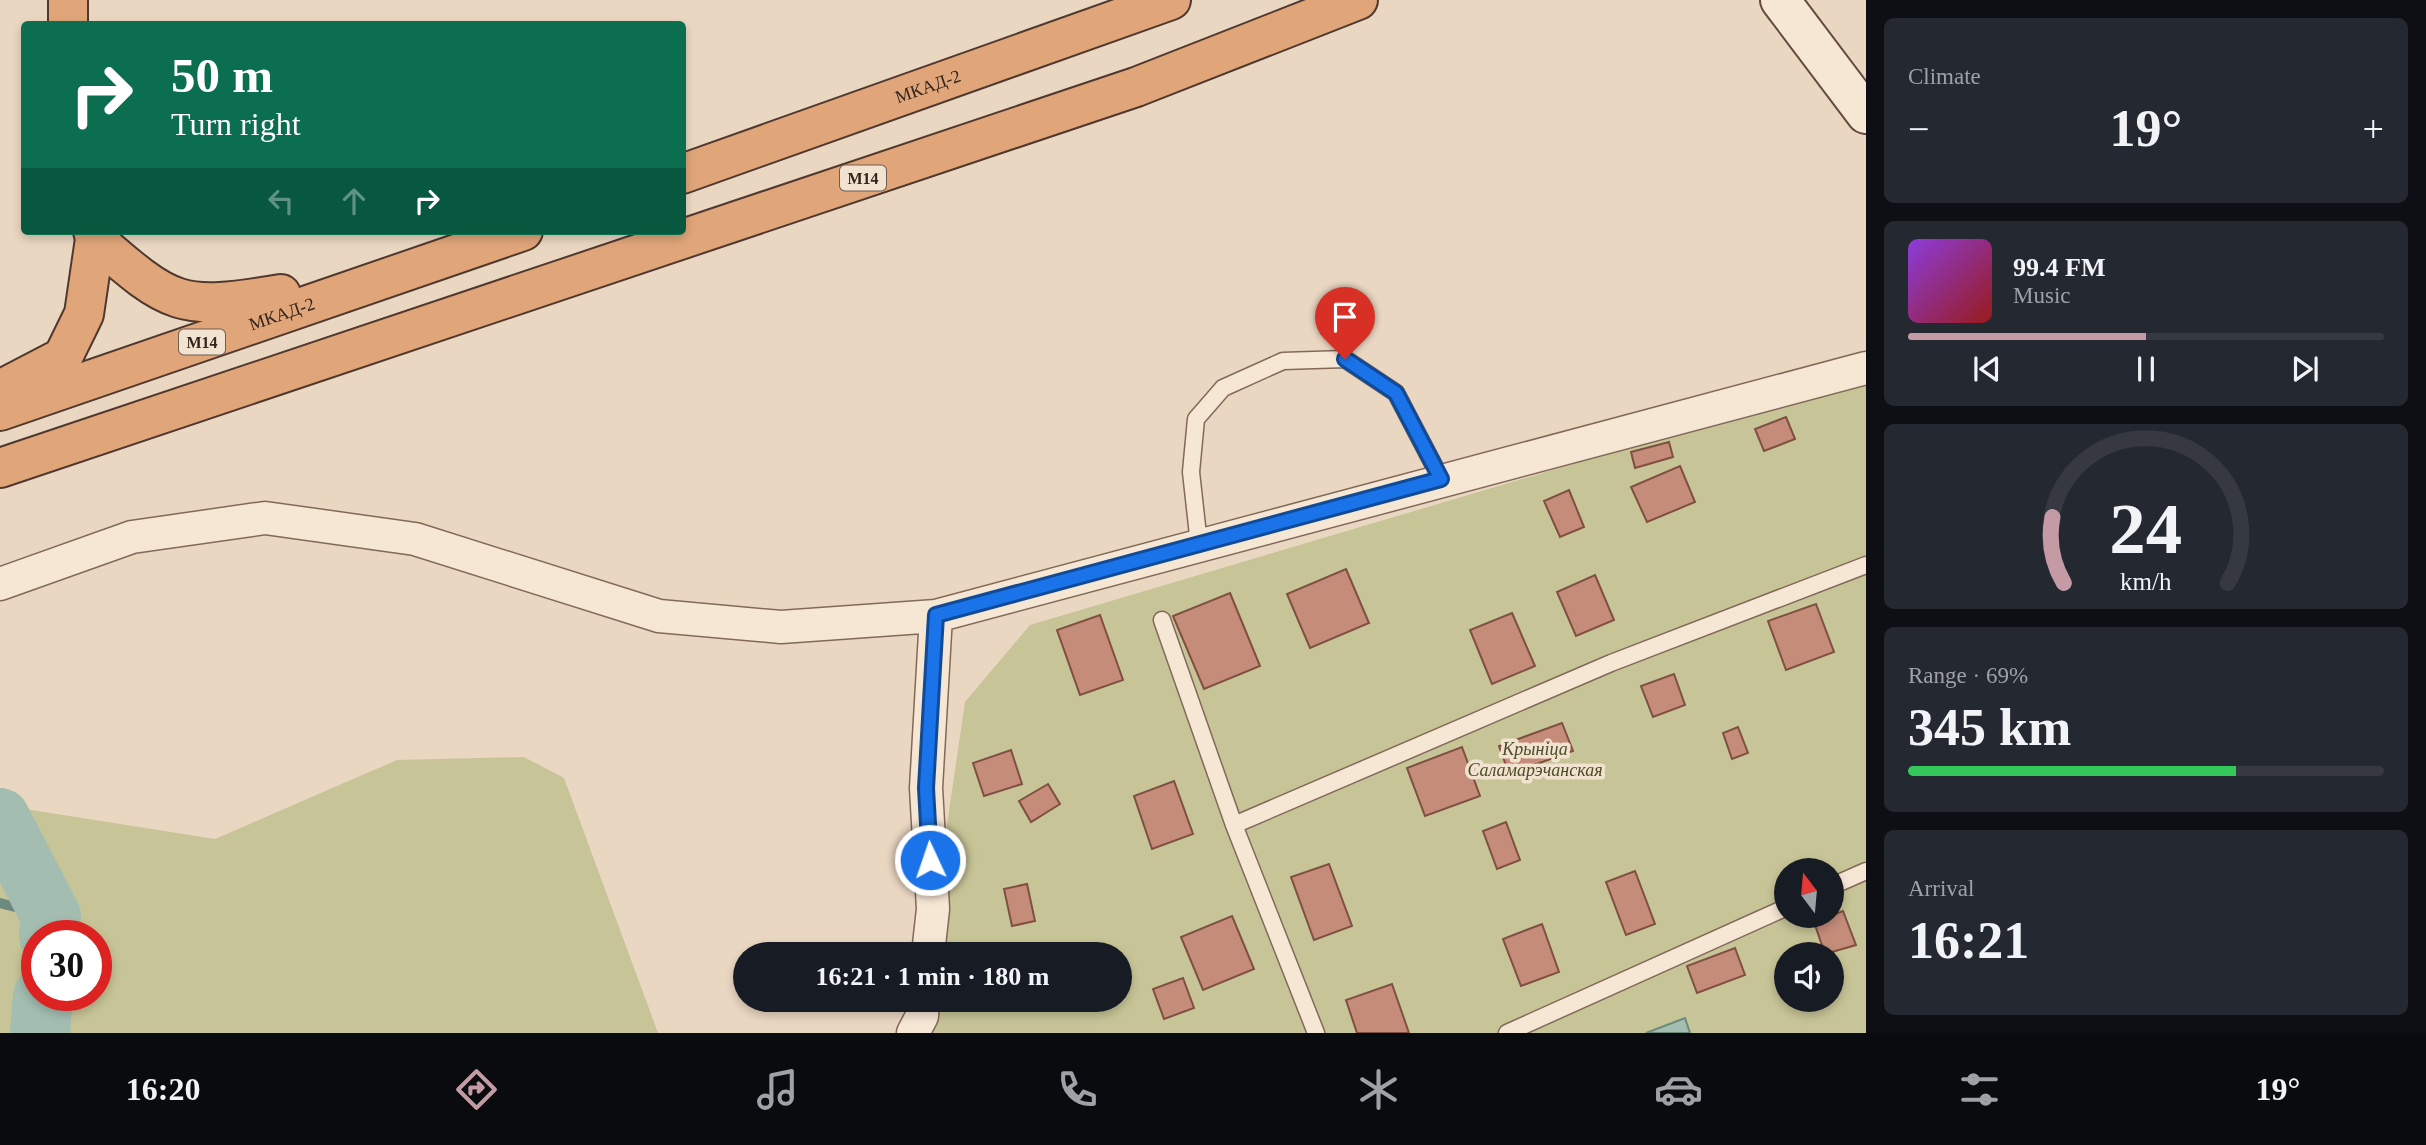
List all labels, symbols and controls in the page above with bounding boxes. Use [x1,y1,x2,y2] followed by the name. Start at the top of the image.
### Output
[171,48,273,103] text: 50 m
[56,49,147,140] icon: right
[1908,64,1981,89] text: Climate
[892,66,963,107] street label: МКАД-2
[2110,100,2182,157] text: 19°
[171,106,301,142] text: Turn right
[1908,108,1929,150] text: −
[2363,108,2384,150] text: +
[840,166,886,190] road number: М14
[262,182,300,220] icon: left
[335,182,373,220] icon: ahead
[408,182,446,220] icon: right
[2013,253,2105,282] text: 99.4 FM
[2013,283,2071,308] text: Music
[1315,287,1375,359] pin
[246,293,317,335] street label: МКАД-2
[1326,298,1364,336] icon: arrive
[179,330,225,354] road number: М14
[1968,350,2006,388] icon: previous
[2127,350,2165,388] icon: pause
[2286,350,2324,388] icon: next
[2110,488,2182,569] text: 24
[2120,567,2172,594] text: km/h
[1908,663,2028,688] text: Range · 69%
[1908,699,2071,756] text: 345 km
[1467,739,1603,780] park label: Крыніца Саламарэчанская
[893,823,967,897] position arrow
[1774,858,1844,928] north arrow
[1774,858,1844,1012] map controls
[1908,876,1974,901] text: Arrival
[1908,912,2029,969] text: 16:21
[21,920,112,1011] speed limit sign: 30
[1774,942,1844,1012] button: sound
[816,962,1050,991] text: 16:21 · 1 min · 180 m
[452,1065,501,1114] icon: directions
[753,1065,802,1114] icon: music
[1053,1065,1102,1114] icon: phone
[1354,1065,1403,1114] icon: climate
[1654,1065,1703,1114] icon: car
[1955,1065,2004,1114] icon: filters
[126,1071,200,1107] text: 16:20
[2255,1071,2300,1107] text: 19°

